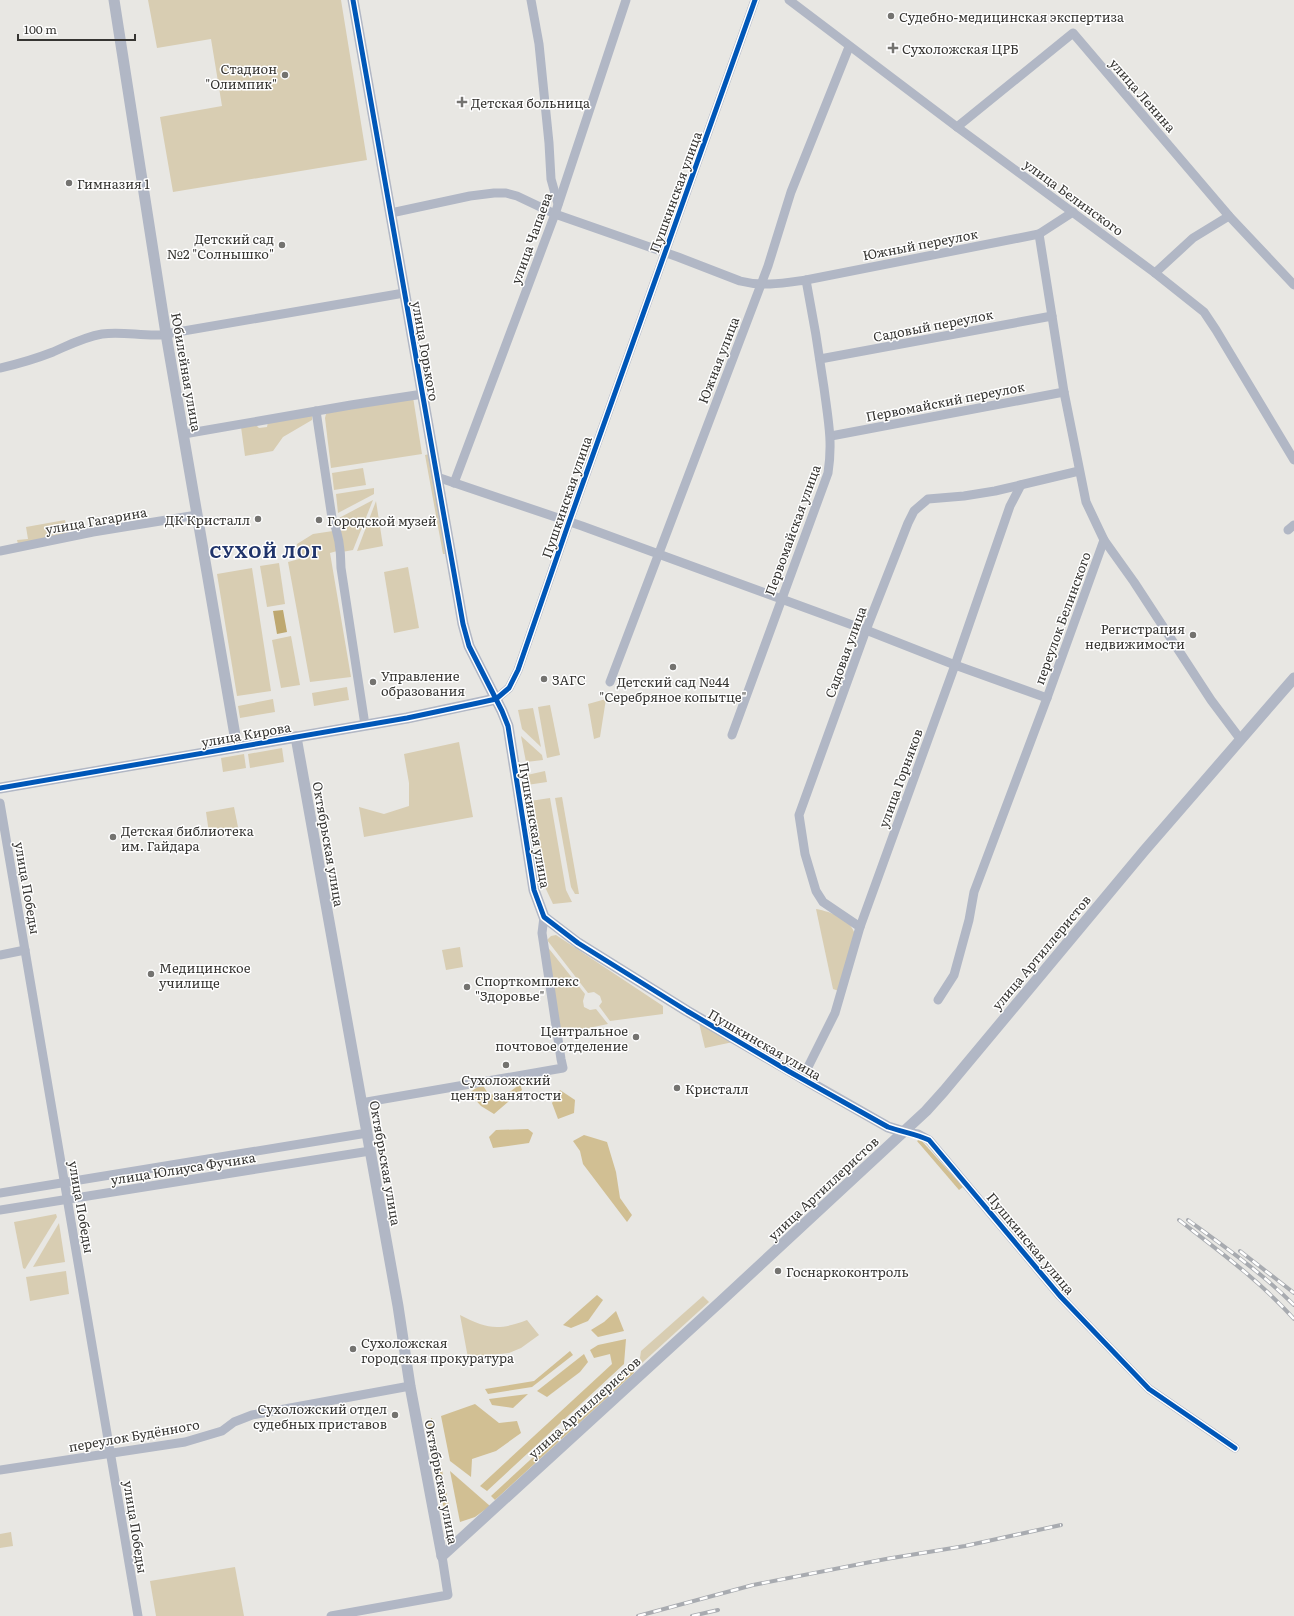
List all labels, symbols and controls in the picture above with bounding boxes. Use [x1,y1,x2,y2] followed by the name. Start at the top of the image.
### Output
[899,7,1124,26] place label: Судебно-медицинская экспертиза
[886,11,896,21] marker: Судебно-медицинская экспертиза
[18,16,135,42] scale bar
[24,20,57,38] text: 100 m
[902,39,1019,58] place label: Сухоложская ЦРБ
[887,42,899,54] marker: Сухоложская ЦРБ
[1105,54,1181,136] street label: улица Ленина
[205,59,277,93] place label: Стадион "Олимпик"
[280,70,290,80] marker: Стадион "Олимпик"
[471,93,590,112] place label: Детская больница
[456,96,468,108] marker: Детская больница
[644,129,706,255] street label: Пушкинская улица
[1020,154,1128,240] street label: улица Белинского
[77,174,150,193] place label: Гимназия 1
[64,178,74,188] marker: Гимназия 1
[506,189,556,287] street label: улица Чапаева
[861,223,980,264] street label: Южный переулок
[167,229,274,263] place label: Детский сад №2 "Солнышко"
[277,240,287,250] marker: Детский сад №2 "Солнышко"
[408,300,444,403] street label: улица Горького
[871,304,995,346] street label: Садовый переулок
[167,311,207,433] street label: Юбилейная улица
[693,314,743,406] street label: Южная улица
[864,376,1026,426] street label: Первомайский переулок
[536,433,596,561] street label: Пушкинская улица
[759,462,825,598] street label: Первомайская улица
[44,502,148,538] street label: улица Гагарина
[165,510,250,529] place label: ДК Кристалл
[327,511,437,530] place label: Городской музей
[253,514,263,524] marker: ДК Кристалл
[314,515,324,525] marker: Городской музей
[210,538,322,563] district label: СУХОЙ ЛОГ
[1029,549,1095,687] street label: переулок Белинского
[820,604,870,700] street label: Садовая улица
[1085,619,1185,653] place label: Регистрация недвижимости
[1188,630,1198,640] marker: Регистрация недвижимости
[668,662,678,672] marker: Детский сад №44 "Серебряное копытце"
[381,666,465,700] place label: Управление образования
[552,670,586,689] place label: ЗАГС
[599,672,747,706] place label: Детский сад №44 "Серебряное копытце"
[539,674,549,684] marker: ЗАГС
[368,677,378,687] marker: Управление образования
[200,717,292,751] street label: улица Кирова
[873,726,927,830] street label: улица Горняков
[515,760,555,890] street label: Пушкинская улица
[309,780,349,908] street label: Октябрьская улица
[121,821,254,855] place label: Детская библиотека им. Гайдара
[108,832,118,842] marker: Детская библиотека им. Гайдара
[11,840,46,936] street label: улица Победы
[987,890,1095,1014] street label: улица Артиллеристов
[159,958,251,992] place label: Медицинское училище
[146,969,156,979] marker: Медицинское училище
[475,971,579,1005] place label: Спорткомплекс "Здоровье"
[462,982,472,992] marker: Спорткомплекс "Здоровье"
[705,1004,825,1084] street label: Пушкинская улица
[495,1021,628,1055] place label: Центральное почтовое отделение
[631,1032,641,1042] marker: Центральное почтовое отделение
[501,1060,511,1070] marker: Сухоложский центр занятости
[451,1070,562,1104] place label: Сухоложский центр занятости
[685,1079,749,1098] place label: Кристалл
[672,1083,682,1093] marker: Кристалл
[366,1099,406,1227] street label: Октябрьская улица
[763,1132,883,1244] street label: улица Артиллеристов
[109,1147,257,1189] street label: улица Юлиуса Фучика
[65,1159,100,1255] street label: улица Победы
[983,1188,1079,1298] street label: Пушкинская улица
[786,1262,909,1281] place label: Госнаркоконтроль
[773,1266,783,1276] marker: Госнаркоконтроль
[361,1333,514,1367] place label: Сухоложская городская прокуратура
[348,1344,358,1354] marker: Сухоложская городская прокуратура
[524,1351,644,1463] street label: улица Артиллеристов
[253,1399,387,1433] place label: Сухоложский отдел судебных приставов
[390,1410,400,1420] marker: Сухоложский отдел судебных приставов
[67,1414,201,1456] street label: переулок Будённого
[421,1418,463,1546] street label: Октябрьская улица
[119,1479,153,1575] street label: улица Победы

